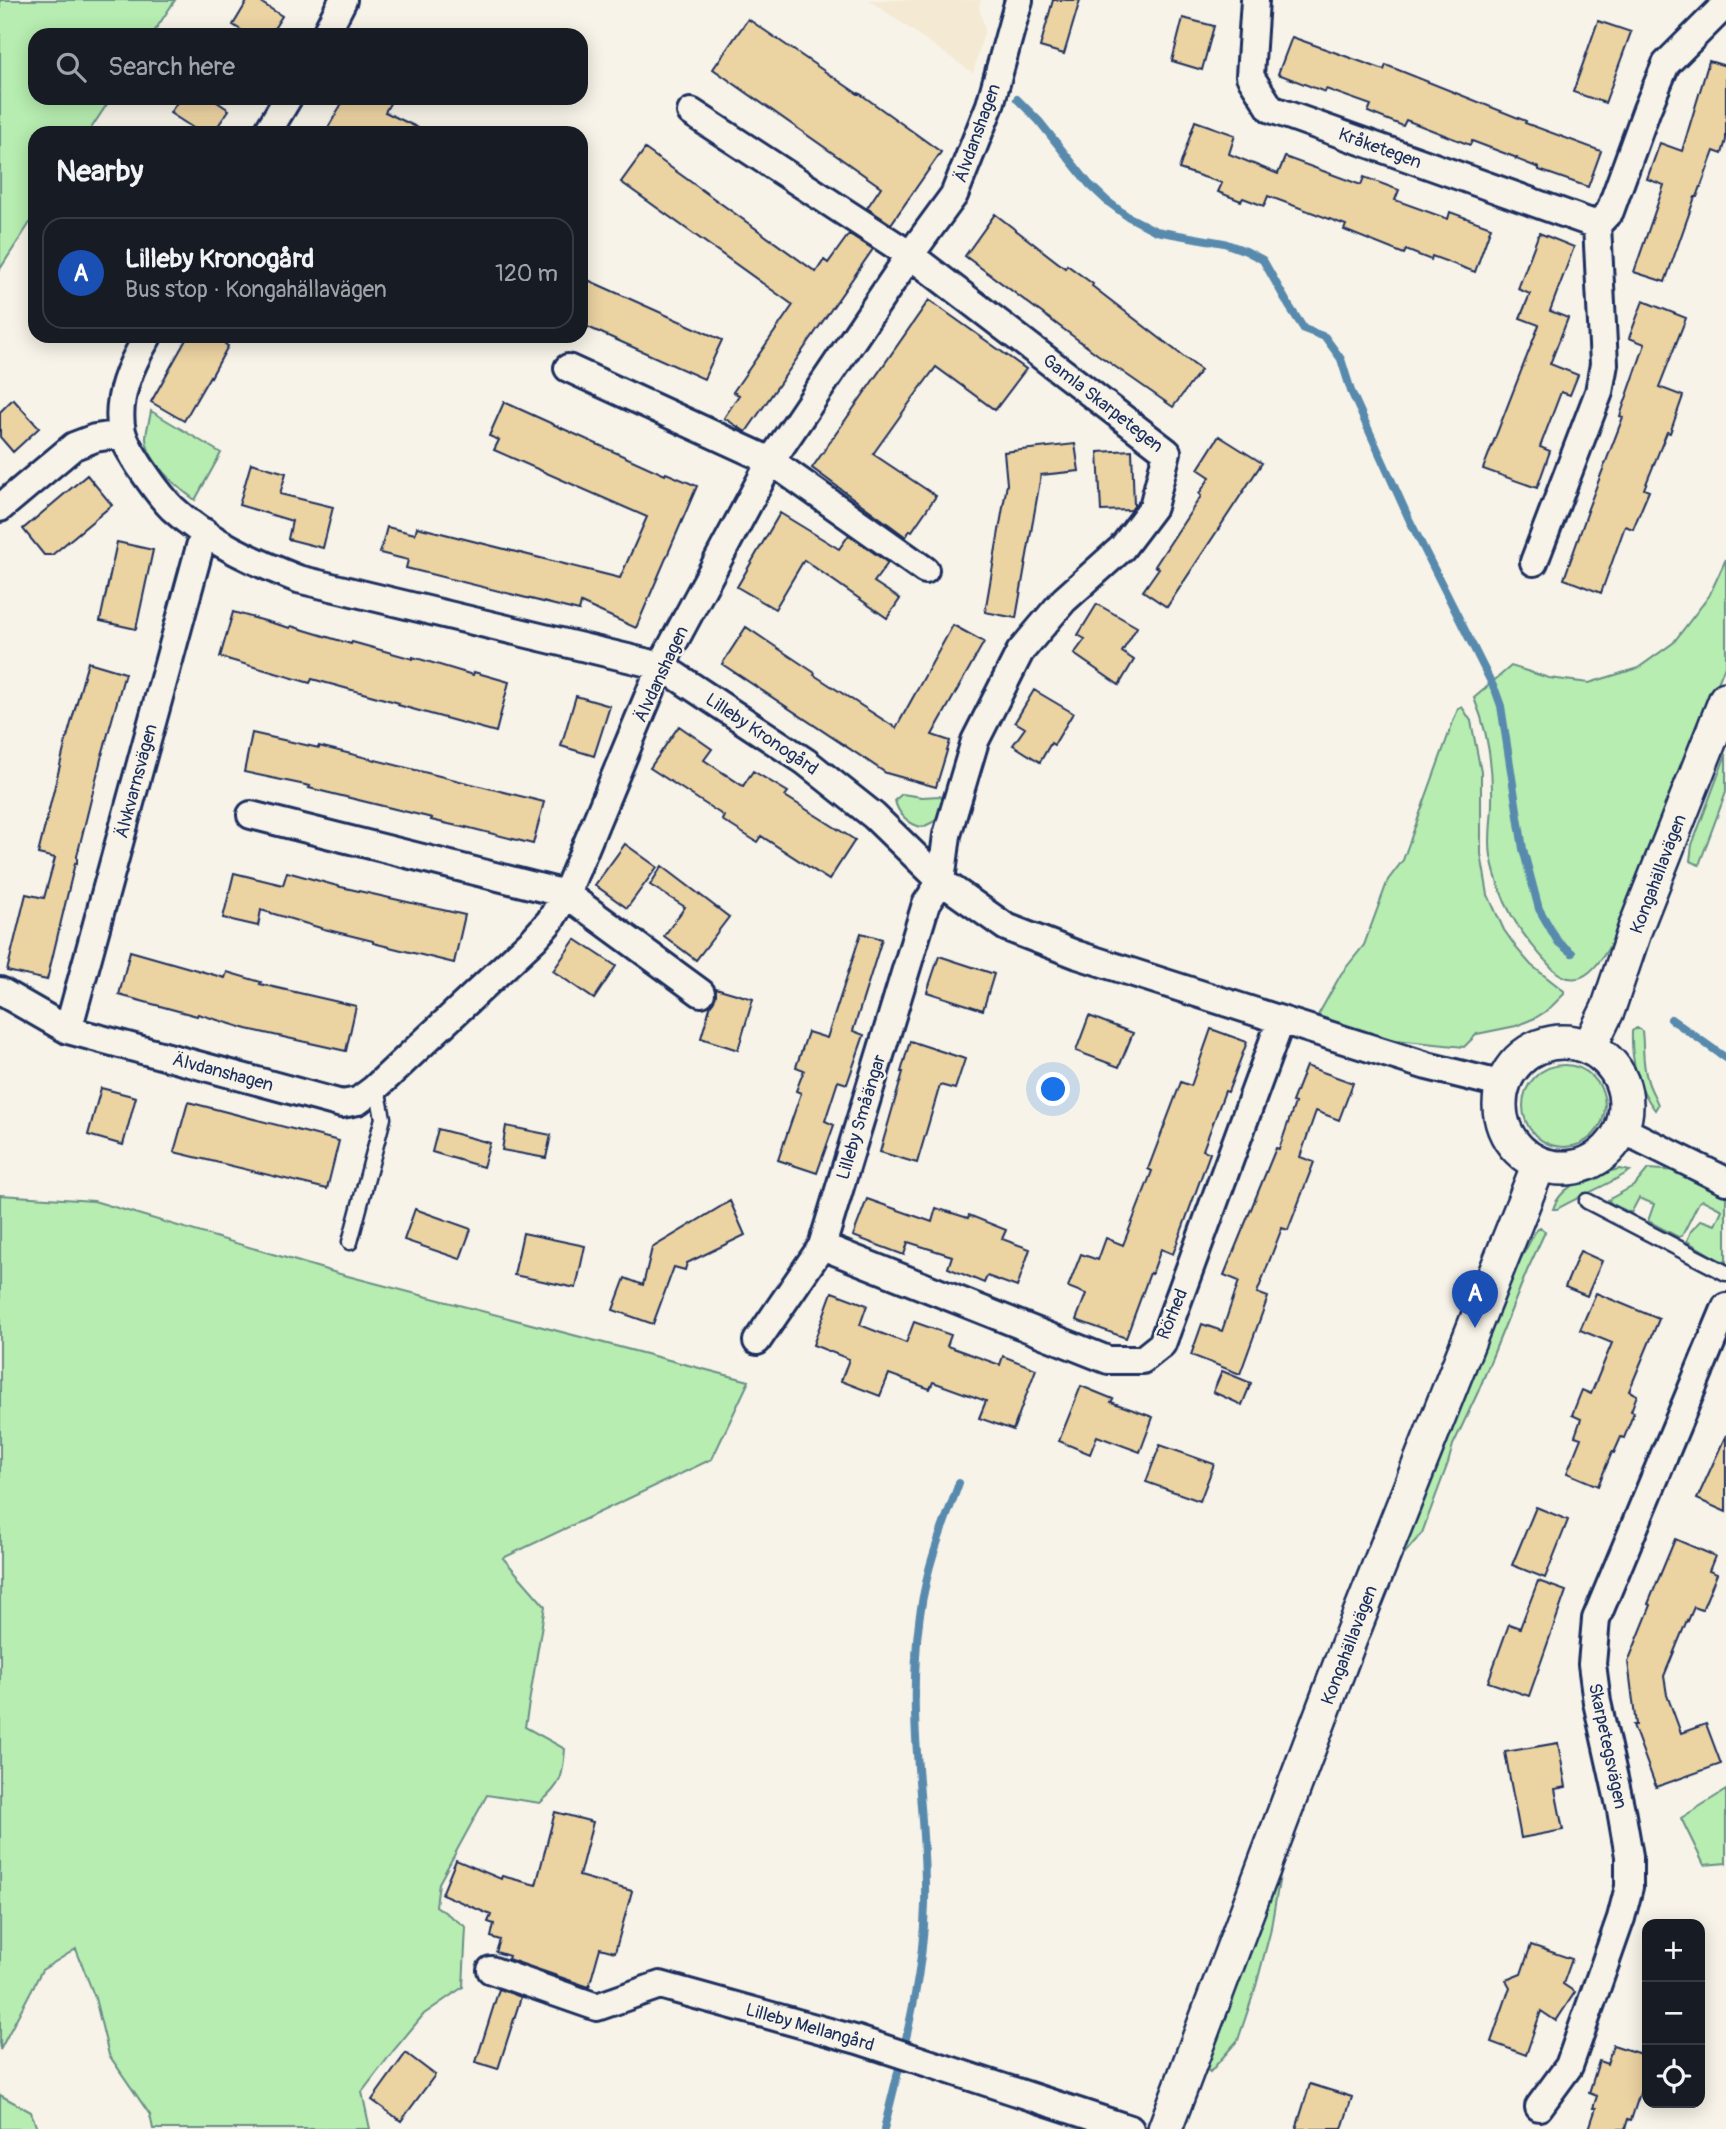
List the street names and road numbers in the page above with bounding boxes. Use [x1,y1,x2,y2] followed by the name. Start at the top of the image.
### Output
[949,81,1006,186] street label: Älvdanshagen
[1335,123,1425,174] street label: Kråketegen
[1038,349,1168,458] street label: Gamla Skarpetegen
[629,622,694,726] street label: Älvdanshagen
[701,688,822,781] street label: Lilleby Kronogård
[110,722,163,841] street label: Älvkvarnsvägen
[1625,811,1692,937] street label: Kongahällavägen
[170,1048,276,1097] street label: Älvdanshagen
[832,1051,892,1182] street label: Lilleby Småängar
[1152,1285,1193,1343] street label: Rörhed
[1316,1582,1383,1708] street label: Kongahällavägen
[1583,1681,1632,1811] street label: Skarpetegsvägen
[743,1998,877,2057] street label: Lilleby Mellangård

